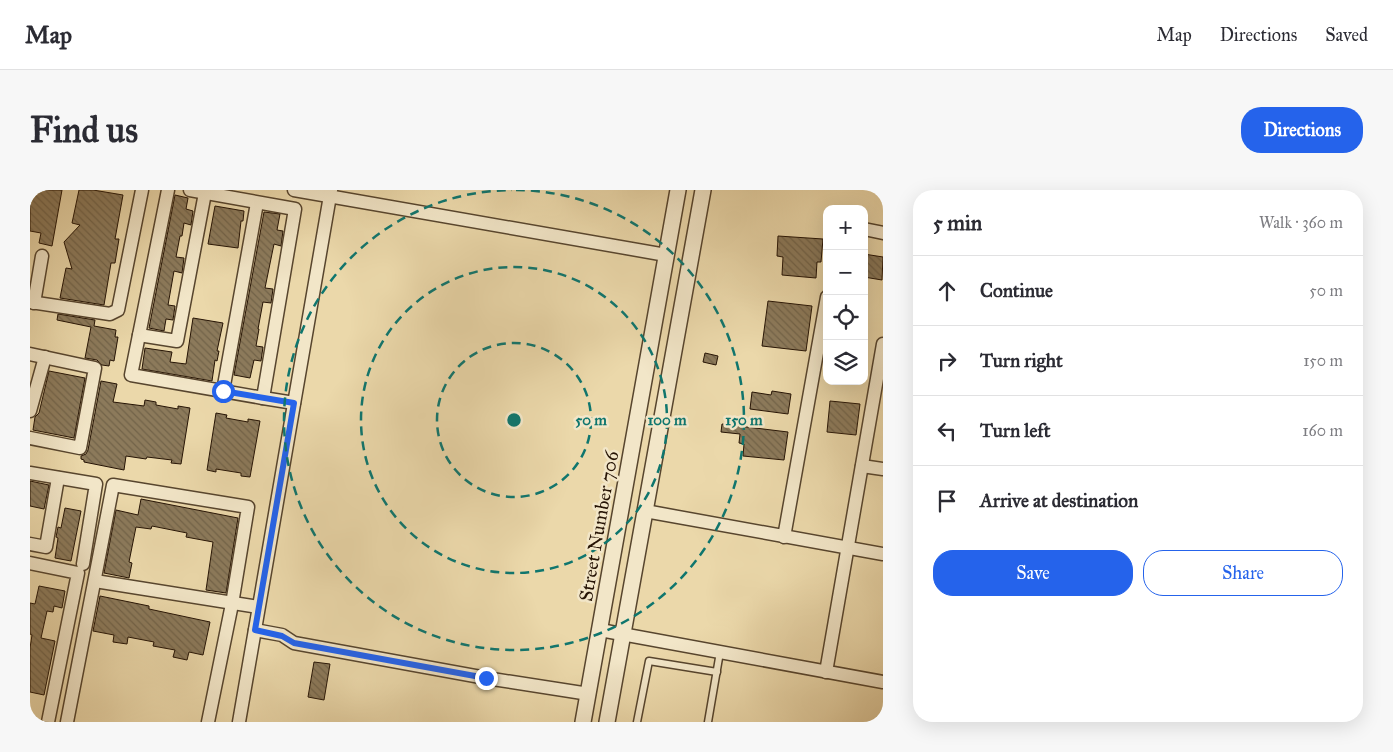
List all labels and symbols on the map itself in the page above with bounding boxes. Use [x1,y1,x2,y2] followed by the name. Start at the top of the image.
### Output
[212,380,235,403] route start
[505,411,523,429] centre of rings
[575,411,607,429] text: 50 m
[647,411,687,429] text: 100 m
[725,411,763,429] text: 150 m
[574,448,623,603] street label: Street Number 706
[475,667,498,690] route end

